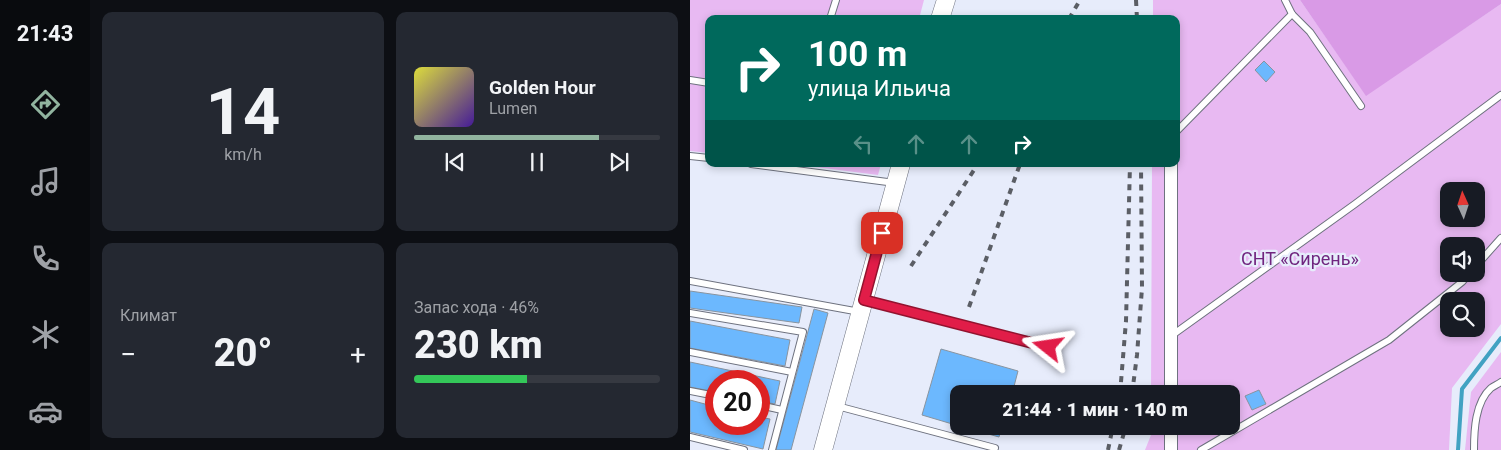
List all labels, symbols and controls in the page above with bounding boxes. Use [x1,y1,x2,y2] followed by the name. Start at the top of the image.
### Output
[17,21,73,46] text: 21:43
[808,34,907,75] text: 100 m
[725,35,790,100] icon: right
[206,74,280,150] text: 14
[489,76,596,99] text: Golden Hour
[808,76,951,101] text: улица Ильича
[28,87,63,122] icon: directions
[489,99,537,118] text: Lumen
[849,130,877,158] icon: left
[902,130,930,158] icon: ahead
[955,130,983,158] icon: ahead
[1008,130,1036,158] icon: right
[224,145,262,164] text: km/h
[441,148,469,176] icon: previous
[523,148,551,176] icon: pause
[605,148,633,176] icon: next
[28,164,63,199] icon: music
[1440,182,1485,228] north arrow
[1440,182,1485,337] map controls
[861,212,903,254] pin
[868,219,896,247] icon: arrive
[1440,237,1485,282] button: sound
[28,241,63,276] icon: phone
[1241,248,1359,269] park label: СНТ «Сирень»
[1440,292,1485,337] button: search
[414,298,539,317] text: Запас хода · 46%
[120,306,177,325] text: Климат
[28,317,63,352] icon: climate
[1021,320,1073,372] position arrow
[414,323,543,367] text: 230 km
[214,331,272,375] text: 20°
[120,338,136,371] text: −
[350,338,366,371] text: +
[705,370,770,435] speed limit sign: 20
[28,394,63,429] icon: car
[1002,398,1188,421] text: 21:44 · 1 мин · 140 m

